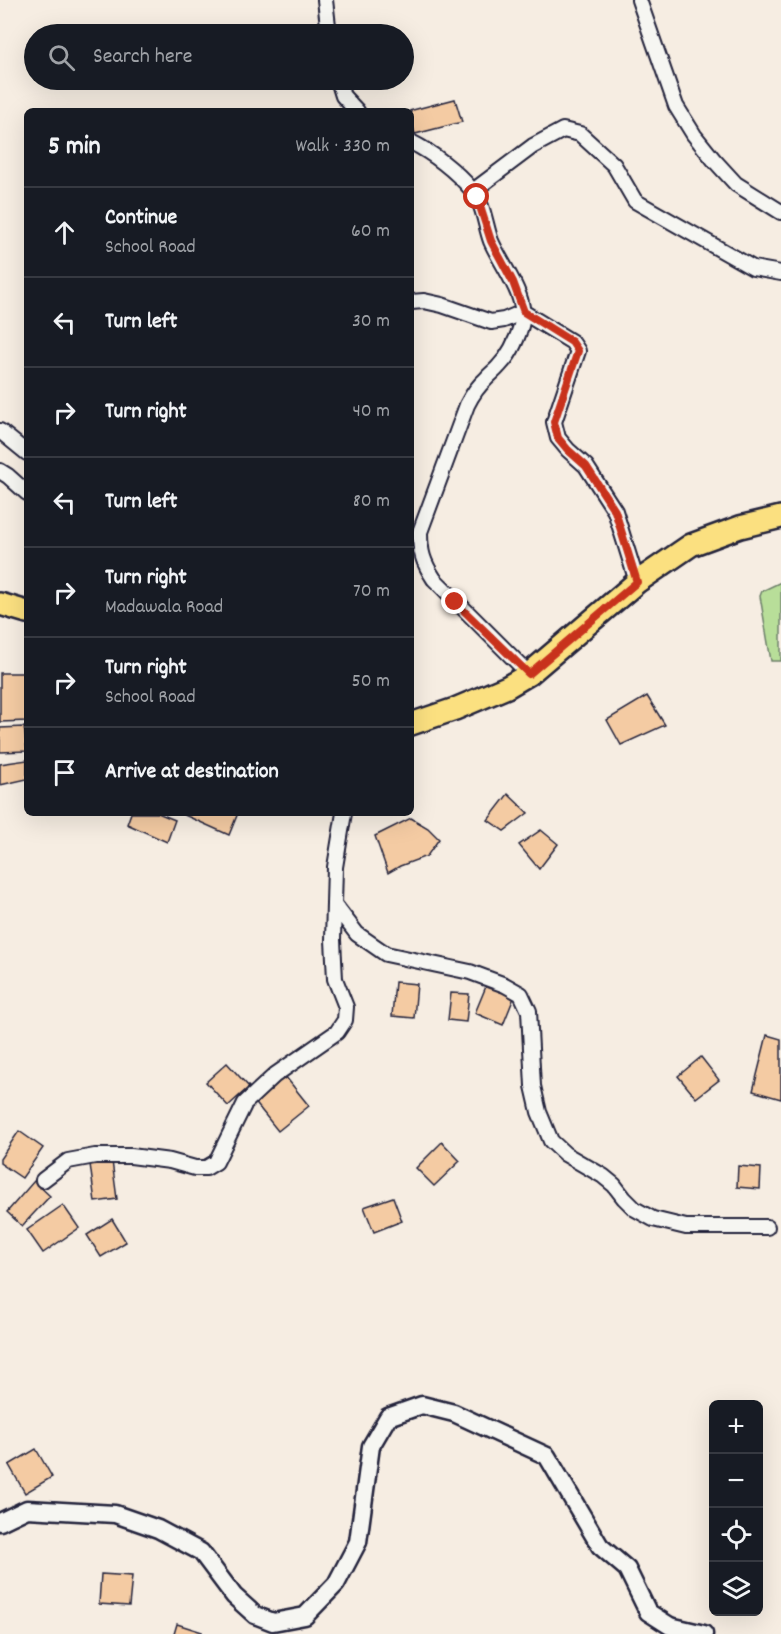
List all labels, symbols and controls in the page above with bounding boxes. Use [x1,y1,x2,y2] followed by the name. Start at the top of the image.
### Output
[24,24,414,90] search box
[45,41,78,74] icon: search
[93,42,192,73] text: Search here
[48,129,101,166] text: 5 min
[295,133,390,161] text: Walk · 330 m
[463,183,489,209] route start
[105,203,177,234] text: Continue
[48,216,81,249] icon: ahead
[351,218,390,246] text: 60 m
[105,234,196,262] text: School Road
[48,306,81,339] icon: left
[105,307,177,338] text: Turn left
[352,308,390,336] text: 30 m
[48,396,81,429] icon: right
[105,397,187,428] text: Turn right
[352,398,390,426] text: 40 m
[48,486,81,519] icon: left
[105,487,177,518] text: Turn left
[353,488,390,516] text: 80 m
[105,563,187,594] text: Turn right
[48,576,81,609] icon: right
[353,578,390,606] text: 70 m
[441,588,467,614] route end
[105,594,223,622] text: Madawala Road
[105,653,187,684] text: Turn right
[48,666,81,699] icon: right
[352,668,390,696] text: 50 m
[105,684,196,712] text: School Road
[48,756,81,789] icon: arrive
[105,757,279,788] text: Arrive at destination
[709,1400,763,1616] map controls
[709,1400,763,1454] button: +
[709,1454,763,1508] button: −
[709,1508,763,1562] button: locate
[709,1562,763,1616] button: layers

